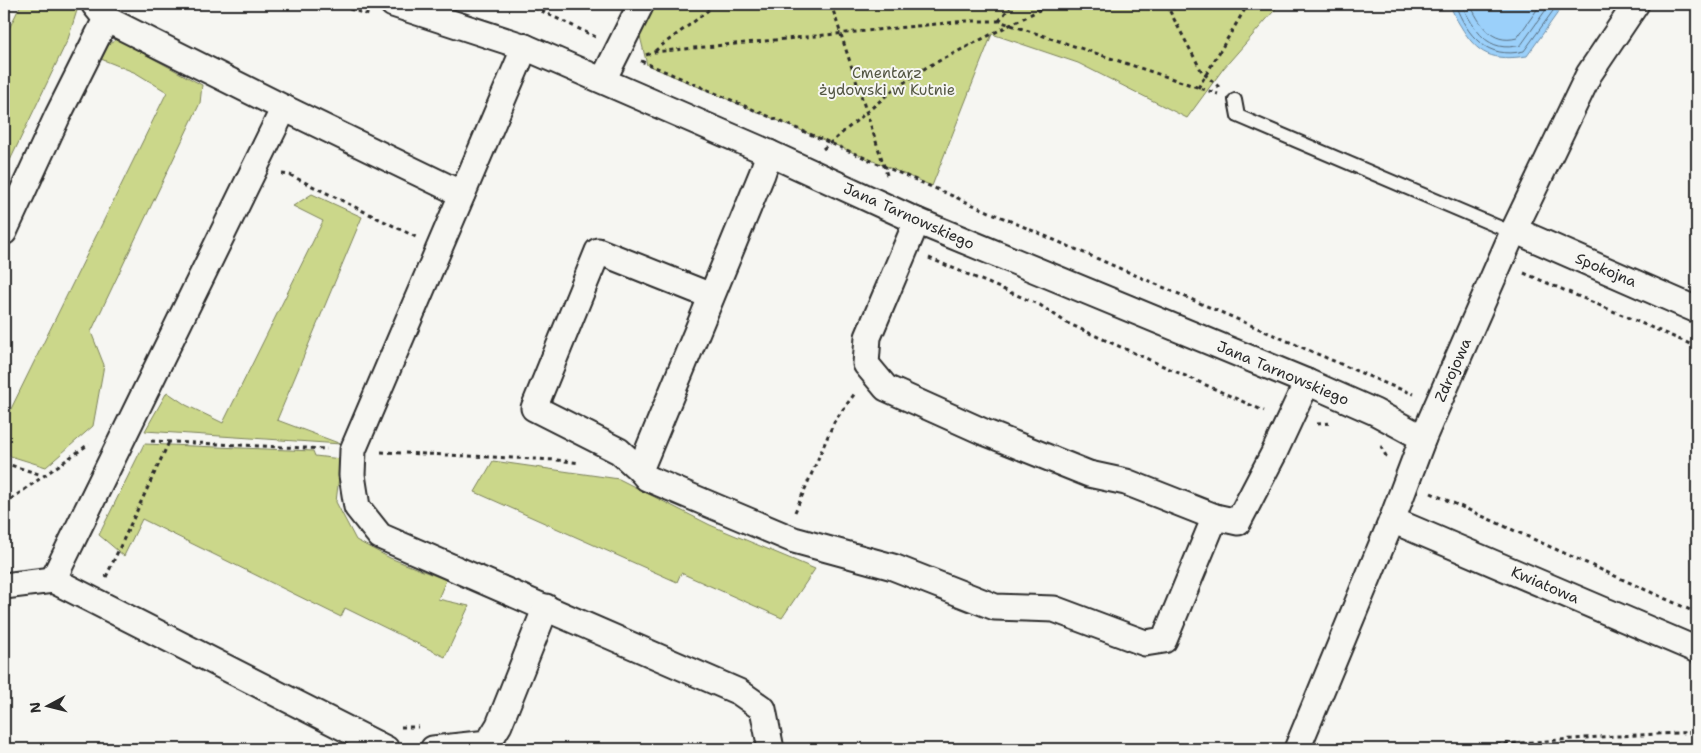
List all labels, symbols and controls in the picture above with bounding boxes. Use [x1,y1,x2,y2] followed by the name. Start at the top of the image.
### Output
[819,63,955,100] park label: Cmentarz żydowski w Kutnie
[840,178,978,254] street label: Jana Tarnowskiego
[1572,248,1640,292] street label: Spokojna
[1430,334,1476,405] street label: Zdrojowa
[1214,336,1352,410] street label: Jana Tarnowskiego
[1508,562,1583,609] street label: Kwiatowa
[22,680,72,730] north arrow
[25,701,45,714] text: N

